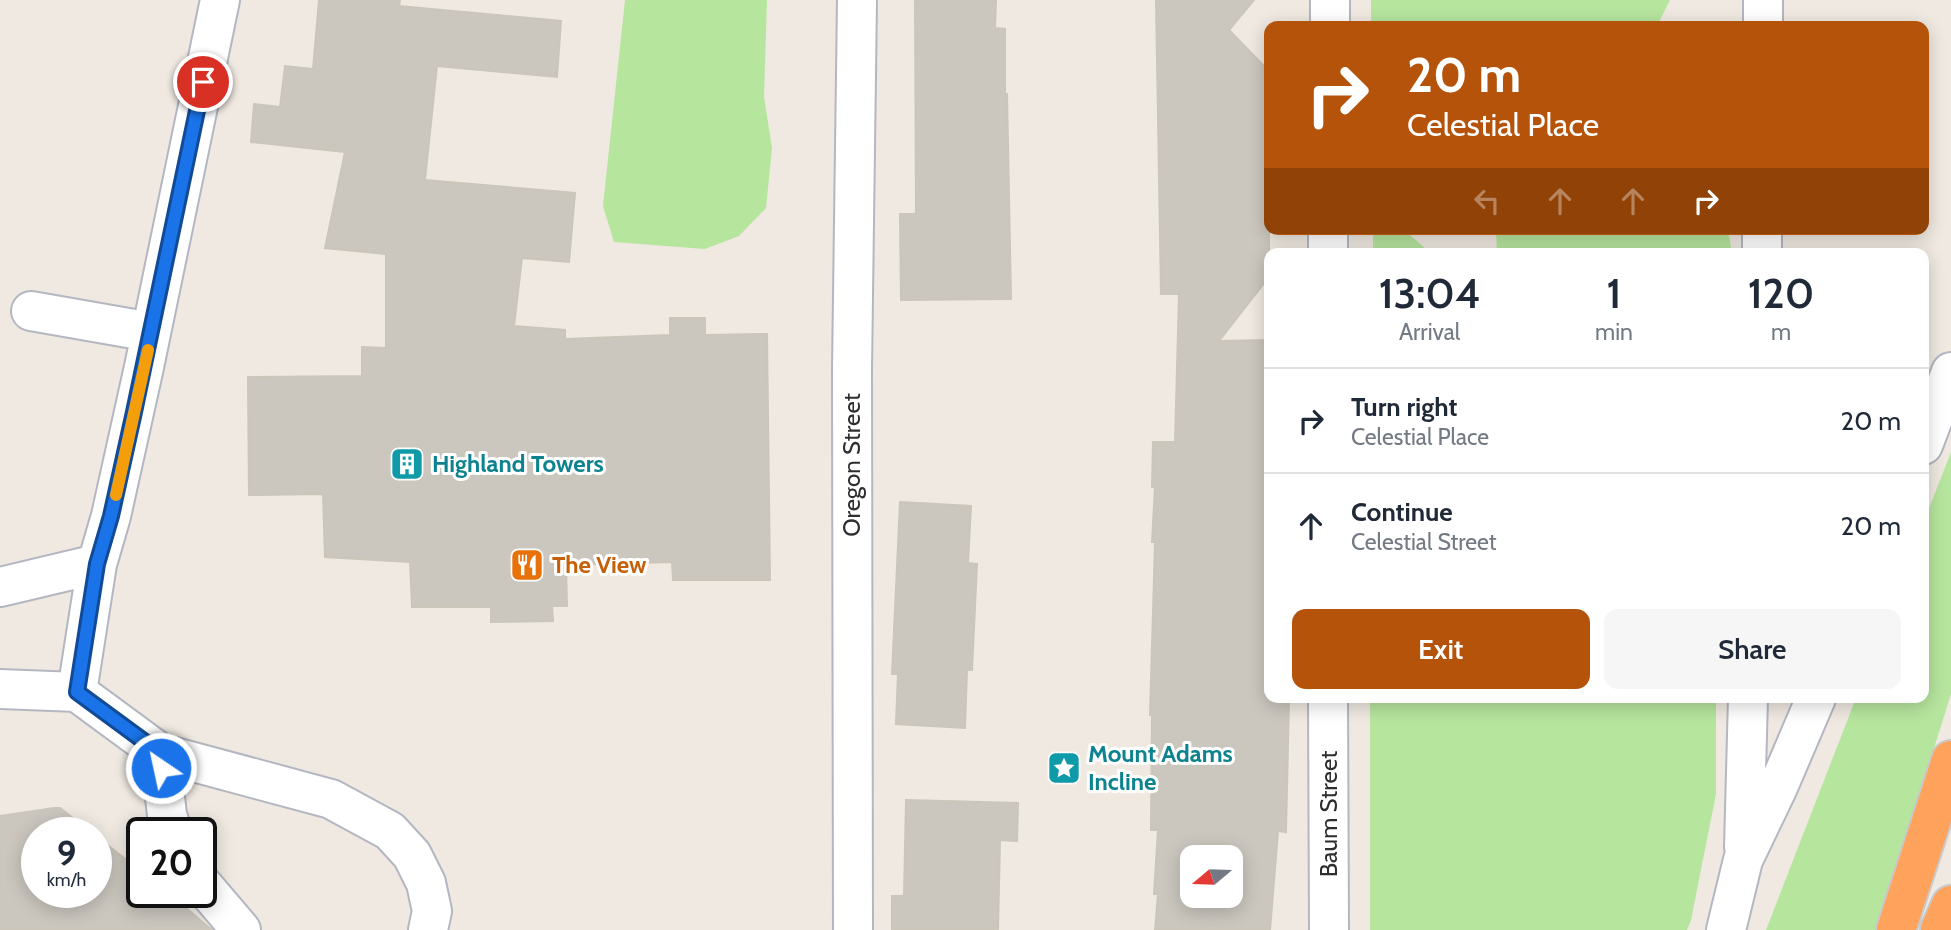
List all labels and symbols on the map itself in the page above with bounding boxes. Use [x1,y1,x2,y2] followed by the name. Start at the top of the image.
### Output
[173,52,233,112] pin
[837,393,866,537] street label: Oregon Street
[388,445,426,483] building icon: Highland Towers
[432,449,604,478] place label: Highland Towers
[508,546,546,584] restaurant icon: The View
[552,550,647,579] place label: The View
[124,731,198,805] position arrow
[1088,739,1233,796] place label: Mount Adams Incline
[1045,749,1083,787] place icon: Mount Adams Incline
[1314,751,1343,877] street label: Baum Street
[126,817,217,908] speed limit sign: 20
[1180,845,1242,908] north arrow

